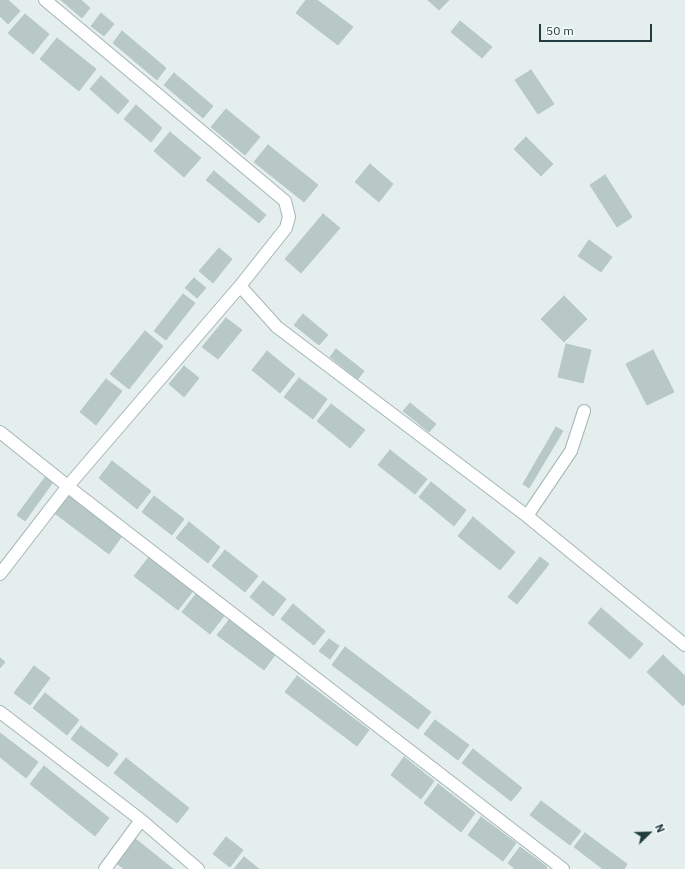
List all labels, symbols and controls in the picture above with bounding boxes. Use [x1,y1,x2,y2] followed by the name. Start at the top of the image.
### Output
[541,16,654,42] scale bar
[546,23,574,38] text: 50 m
[629,813,669,853] north arrow
[652,822,668,835] text: N

